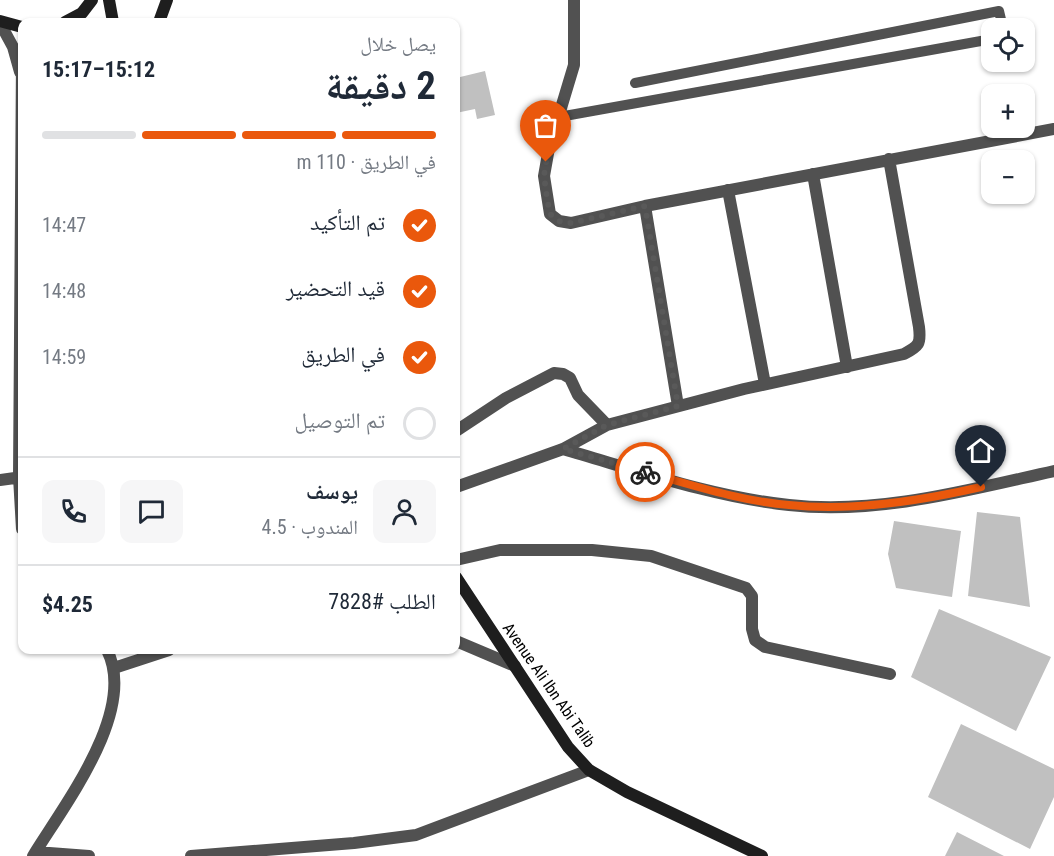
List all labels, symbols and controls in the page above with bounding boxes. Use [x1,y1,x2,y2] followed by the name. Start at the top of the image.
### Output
[981,18,1035,204] map controls
[981,18,1035,72] button: locate
[360,32,436,56] text: يصل خلال
[42,57,155,82] text: 15:12–15:17
[325,63,436,109] text: 2 دقيقة
[981,84,1035,138] button: +
[520,100,571,162] pin
[529,109,562,142] icon: bag
[297,150,436,174] text: في الطريق · 110 m
[981,150,1035,204] button: −
[403,209,436,242] icon: check
[310,210,385,235] text: تم التأكيد
[42,213,86,237] text: 14:47
[403,275,436,308] icon: check
[286,276,385,301] text: قيد التحضير
[42,279,86,303] text: 14:48
[403,341,436,374] icon: check
[301,342,385,367] text: في الطريق
[42,345,86,369] text: 14:59
[294,408,385,433] text: تم التوصيل
[955,425,1006,487] pin
[964,434,997,467] icon: home
[615,442,675,502] courier
[629,456,662,489] icon: bike
[306,479,358,504] text: يوسف
[42,480,105,543] button: phone
[120,480,183,543] button: chat
[373,480,436,543] button: person
[262,515,358,539] text: المندوب · 4.5
[328,589,436,614] text: الطلب #7828
[42,592,93,617] text: $4.25
[499,619,599,751] street label: Avenue Ali Ibn Abi Talib

